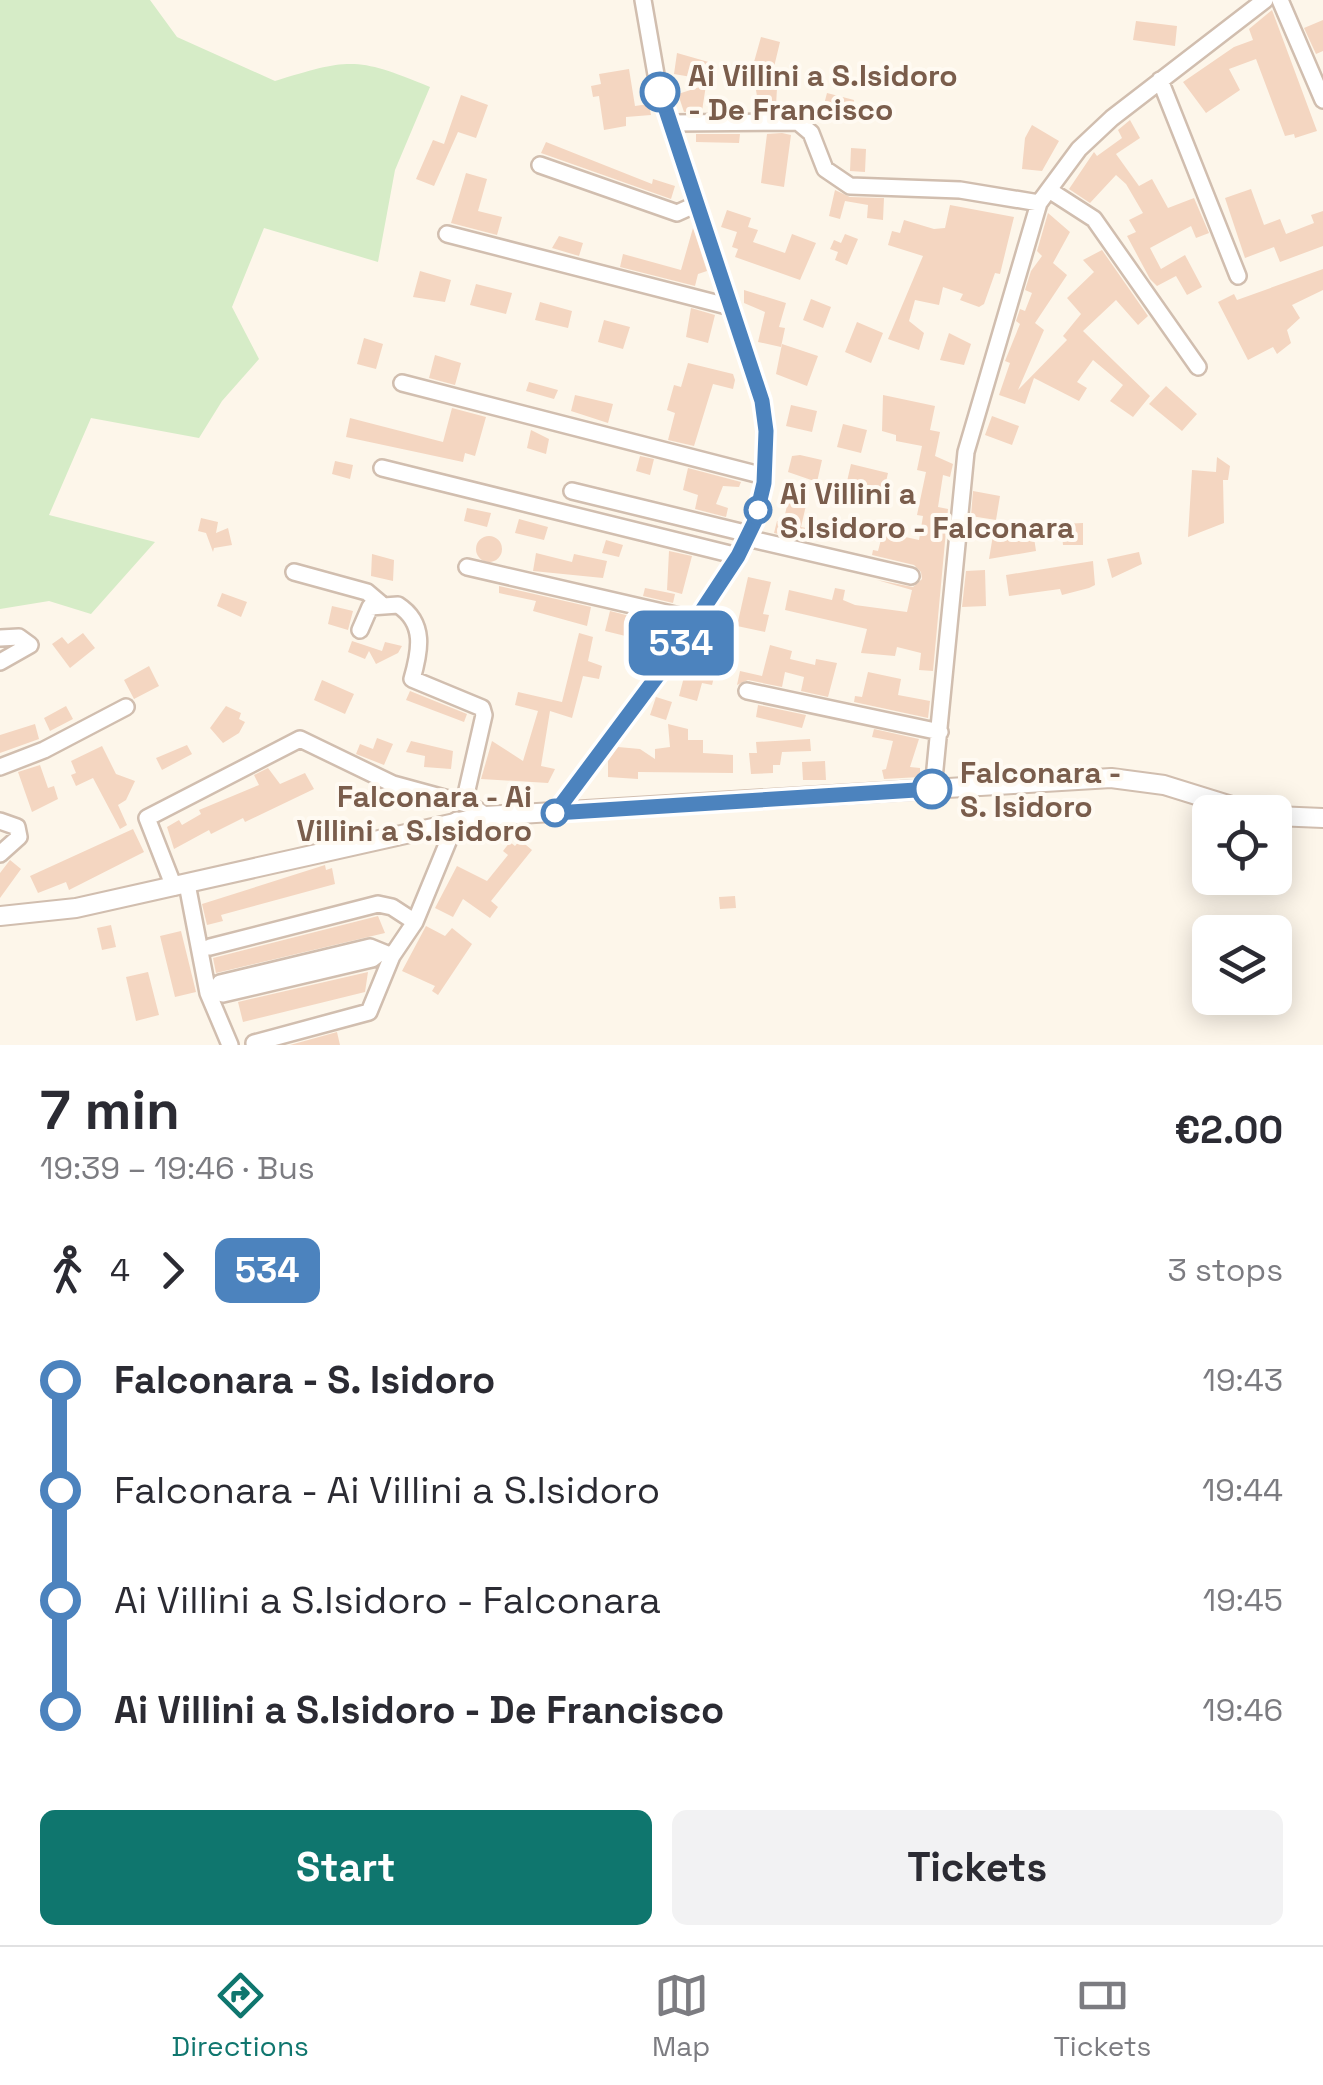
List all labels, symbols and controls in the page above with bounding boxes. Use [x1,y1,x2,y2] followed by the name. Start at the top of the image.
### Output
[688,56,958,129] place label: Ai Villini a S.Isidoro - De Francisco
[641,73,679,111] marker: Ai Villini a S.Isidoro - De Francisco
[780,474,1074,547] place label: Ai Villini a S.Isidoro - Falconara
[745,497,771,523] marker: Ai Villini a S.Isidoro - Falconara
[624,610,738,676] line badge: 534
[649,621,713,665] text: 534
[960,753,1122,826] place label: Falconara - S. Isidoro
[913,770,951,808] marker: Falconara - S. Isidoro
[297,777,532,850] place label: Falconara - Ai Villini a S.Isidoro
[1192,795,1292,1015] map controls
[1192,795,1292,895] button: locate
[542,800,568,826] marker: Falconara - Ai Villini a S.Isidoro
[1192,915,1292,1015] button: layers
[40,1075,180,1145] text: 7 min
[1175,1106,1283,1154] text: €2.00
[40,1148,315,1188] text: 19:39 – 19:46 · Bus
[40,1243,95,1298] icon: walk
[145,1243,200,1298] icon: forward
[235,1248,300,1292] text: 534
[110,1250,130,1290] text: 4
[1168,1250,1283,1290] text: 3 stops
[114,1356,495,1404] text: Falconara - S. Isidoro
[1203,1360,1283,1400] text: 19:43
[114,1466,660,1514] text: Falconara - Ai Villini a S.Isidoro
[1202,1470,1283,1510] text: 19:44
[114,1576,661,1624] text: Ai Villini a S.Isidoro - Falconara
[1203,1580,1283,1620] text: 19:45
[114,1686,724,1734] text: Ai Villini a S.Isidoro - De Francisco
[1202,1690,1283,1730] text: 19:46
[40,1810,652,1925] button: Start
[672,1810,1283,1925] button: Tickets
[172,1968,309,2064] tab: Directions
[652,1968,710,2064] tab: Map
[1054,1968,1151,2064] tab: Tickets

